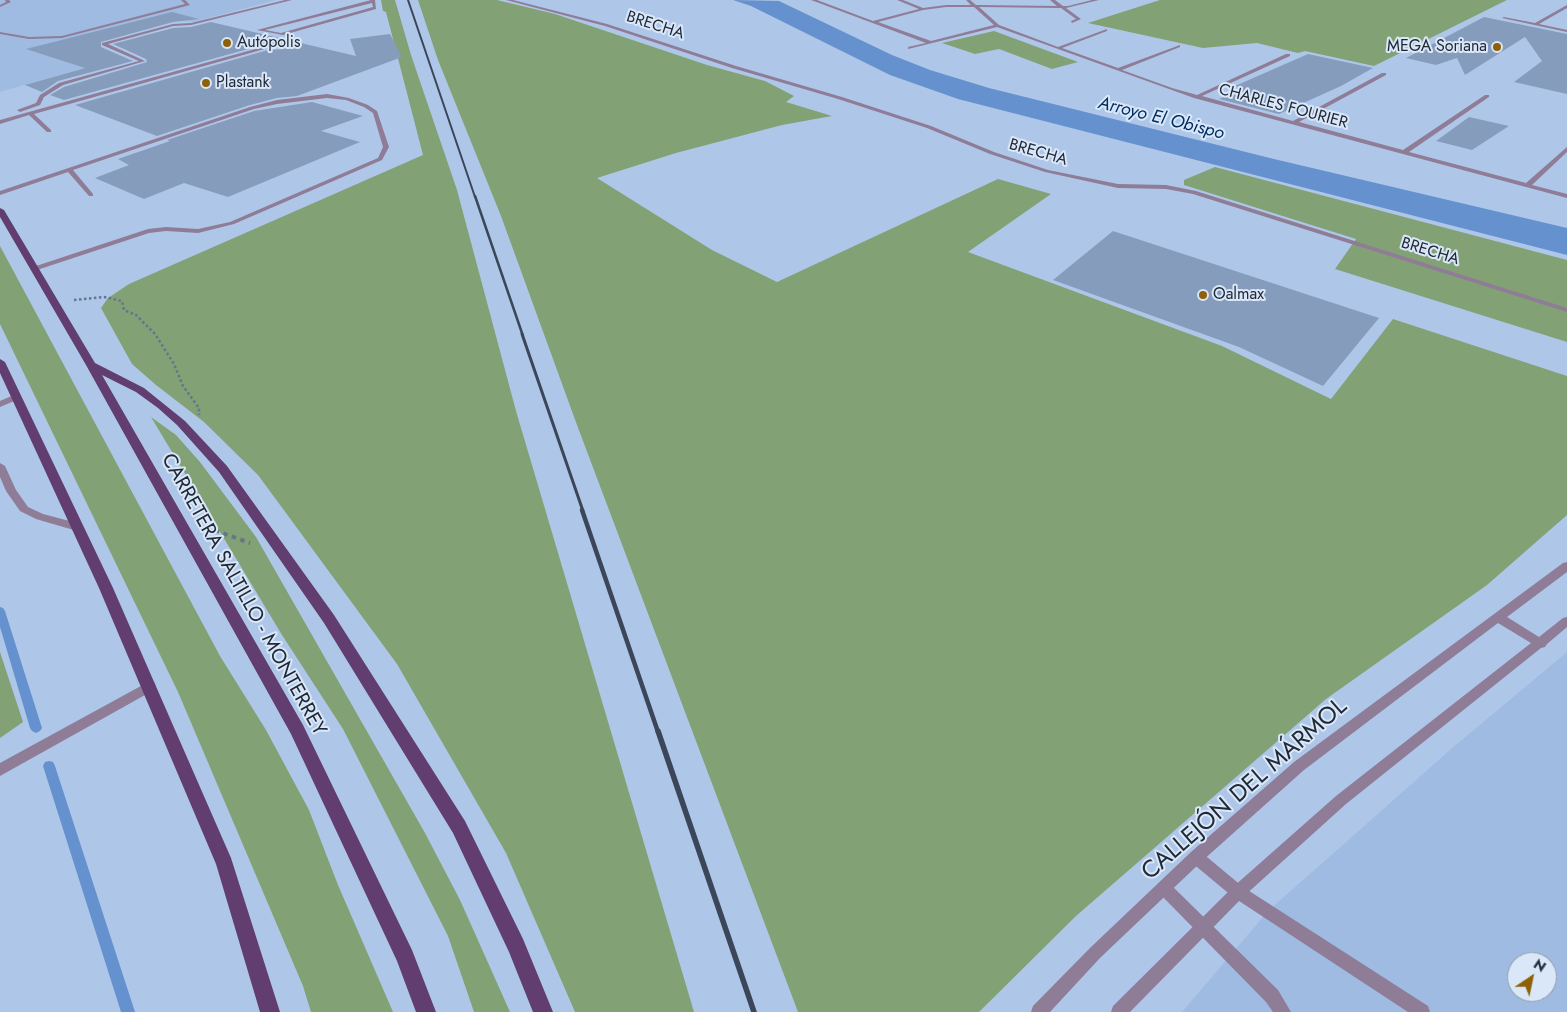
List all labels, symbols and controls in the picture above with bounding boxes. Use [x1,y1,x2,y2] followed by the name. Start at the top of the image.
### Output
[624,8,686,44] street label: BRECHA
[237,33,300,53] place label: Autópolis
[221,37,233,49] marker: Autópolis
[1387,37,1487,57] place label: MEGA Soriana
[1491,41,1503,53] marker: MEGA Soriana
[216,73,270,93] place label: Plastank
[200,77,212,89] marker: Plastank
[1216,81,1350,133] street label: CHARLES FOURIER
[1096,93,1226,145] water label: Arroyo El Obispo
[1007,136,1069,170] street label: BRECHA
[1399,234,1461,270] street label: BRECHA
[1213,285,1264,305] place label: Oalmax
[1197,289,1209,301] marker: Oalmax
[155,450,331,740] street label: CARRETERA SALTILLO - MONTERREY
[1136,693,1354,887] street label: CALLEJÓN DEL MÁRMOL
[1507,952,1557,1002] north arrow
[1530,954,1550,977] text: N

